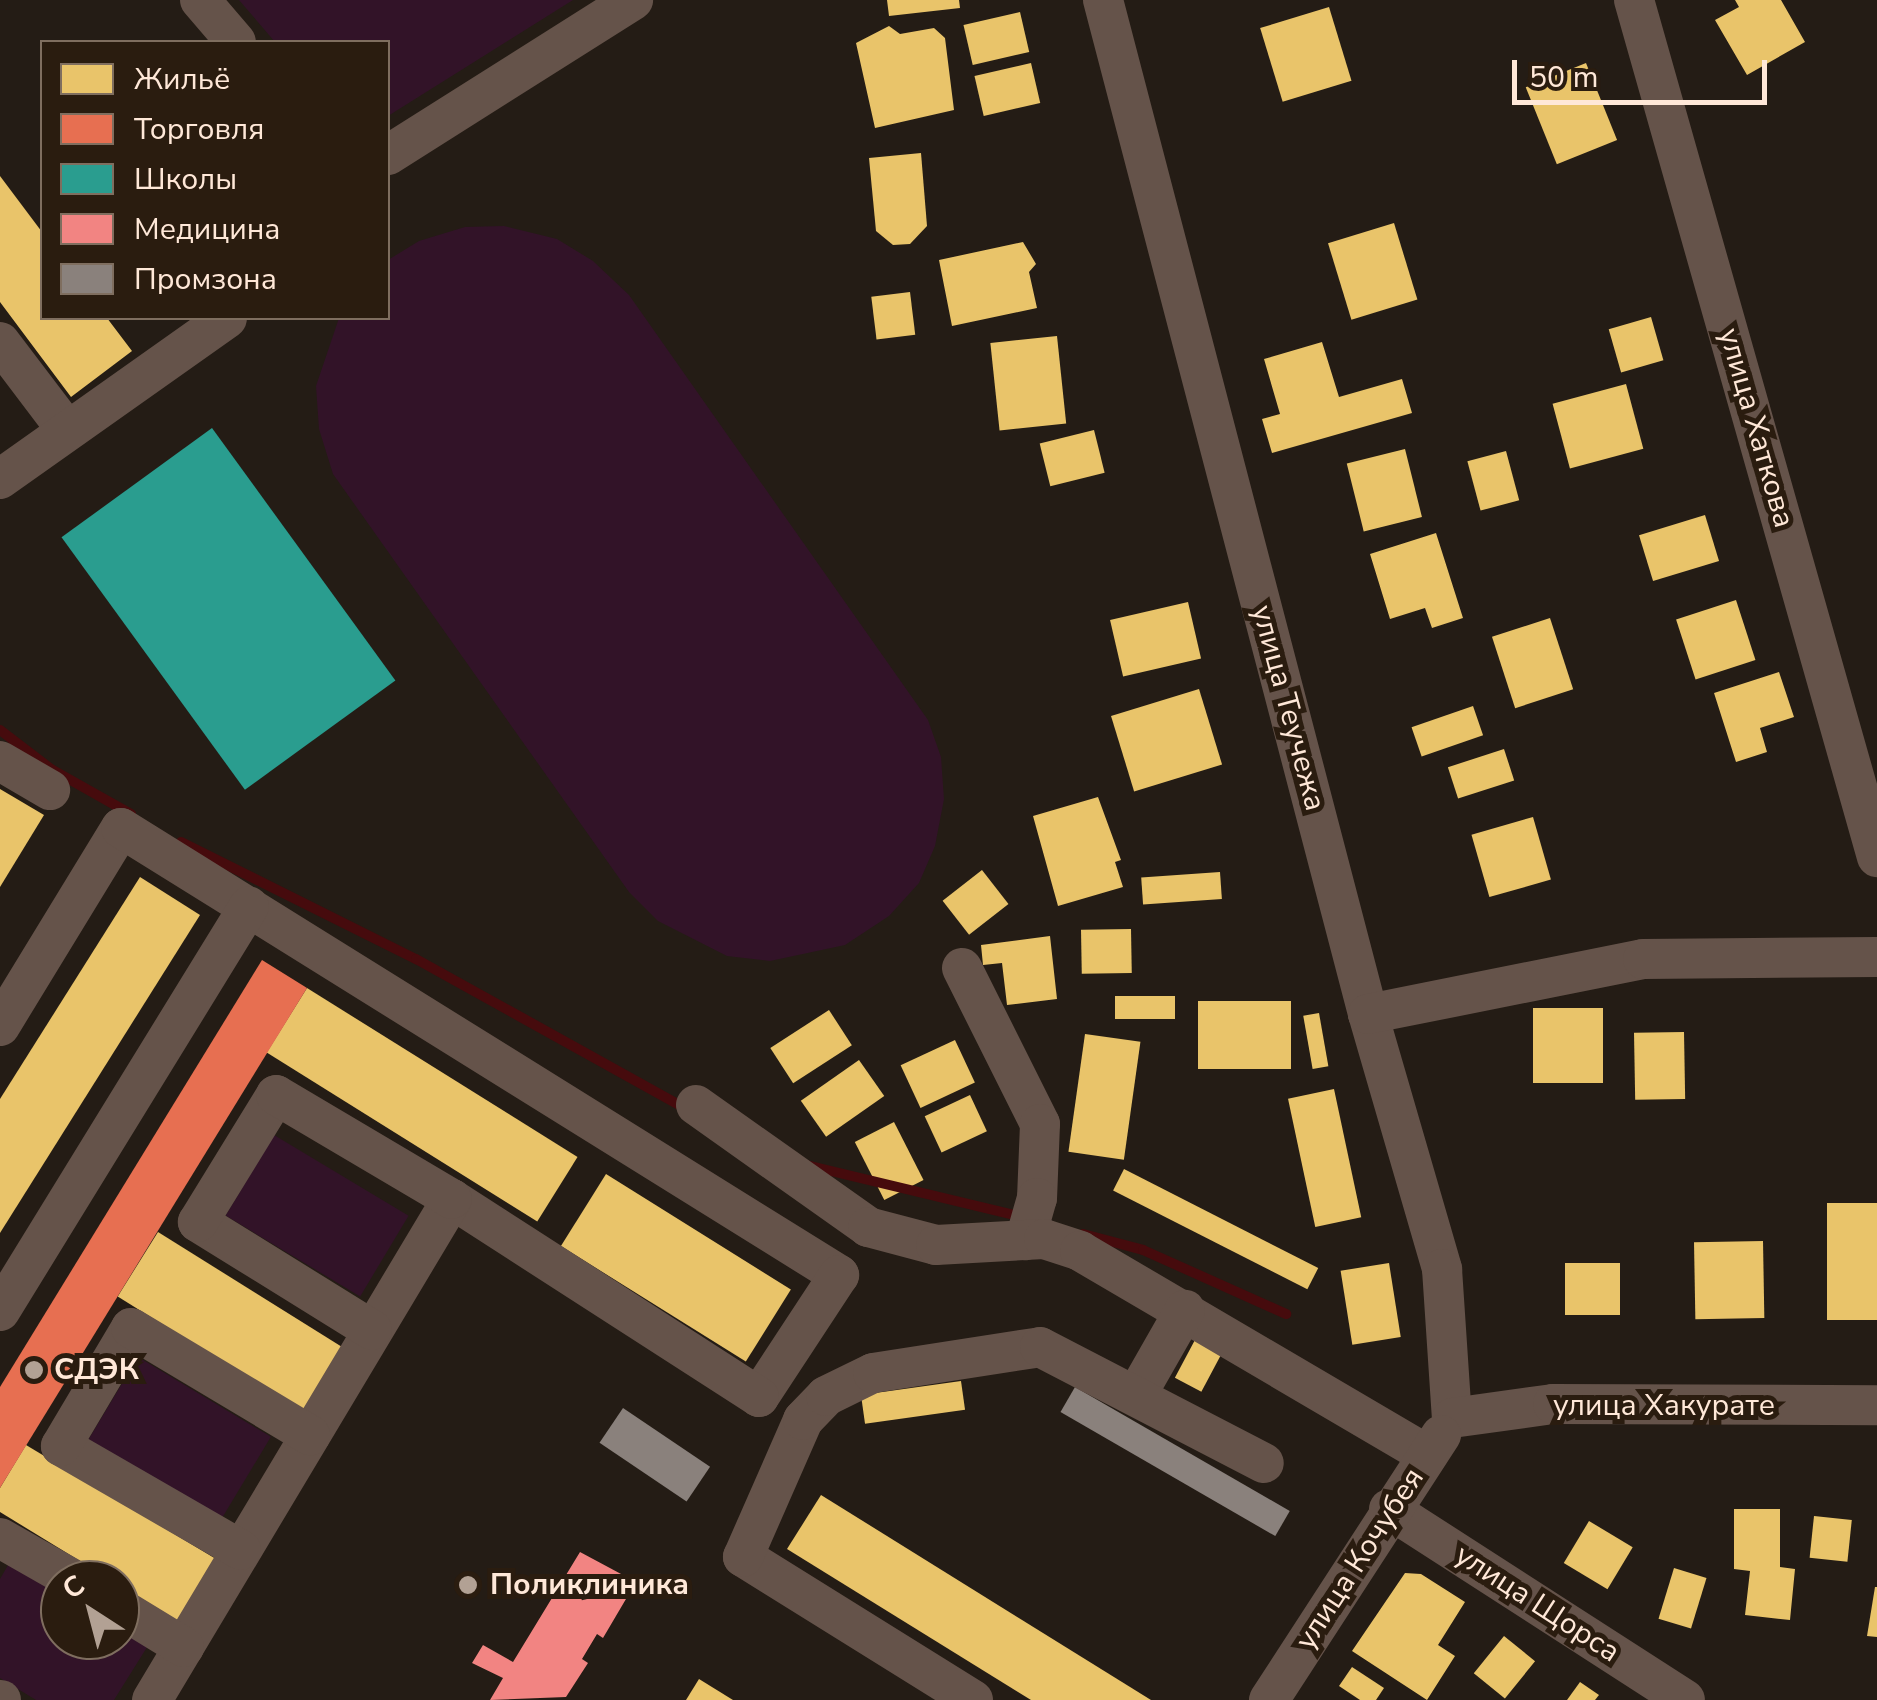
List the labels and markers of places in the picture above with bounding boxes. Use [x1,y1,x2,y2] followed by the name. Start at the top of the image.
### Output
[54,1352,139,1388] place label: СДЭК
[23,1359,45,1381] marker: СДЭК
[490,1567,689,1603] place label: Поликлиника
[455,1572,481,1598] marker: Поликлиника

